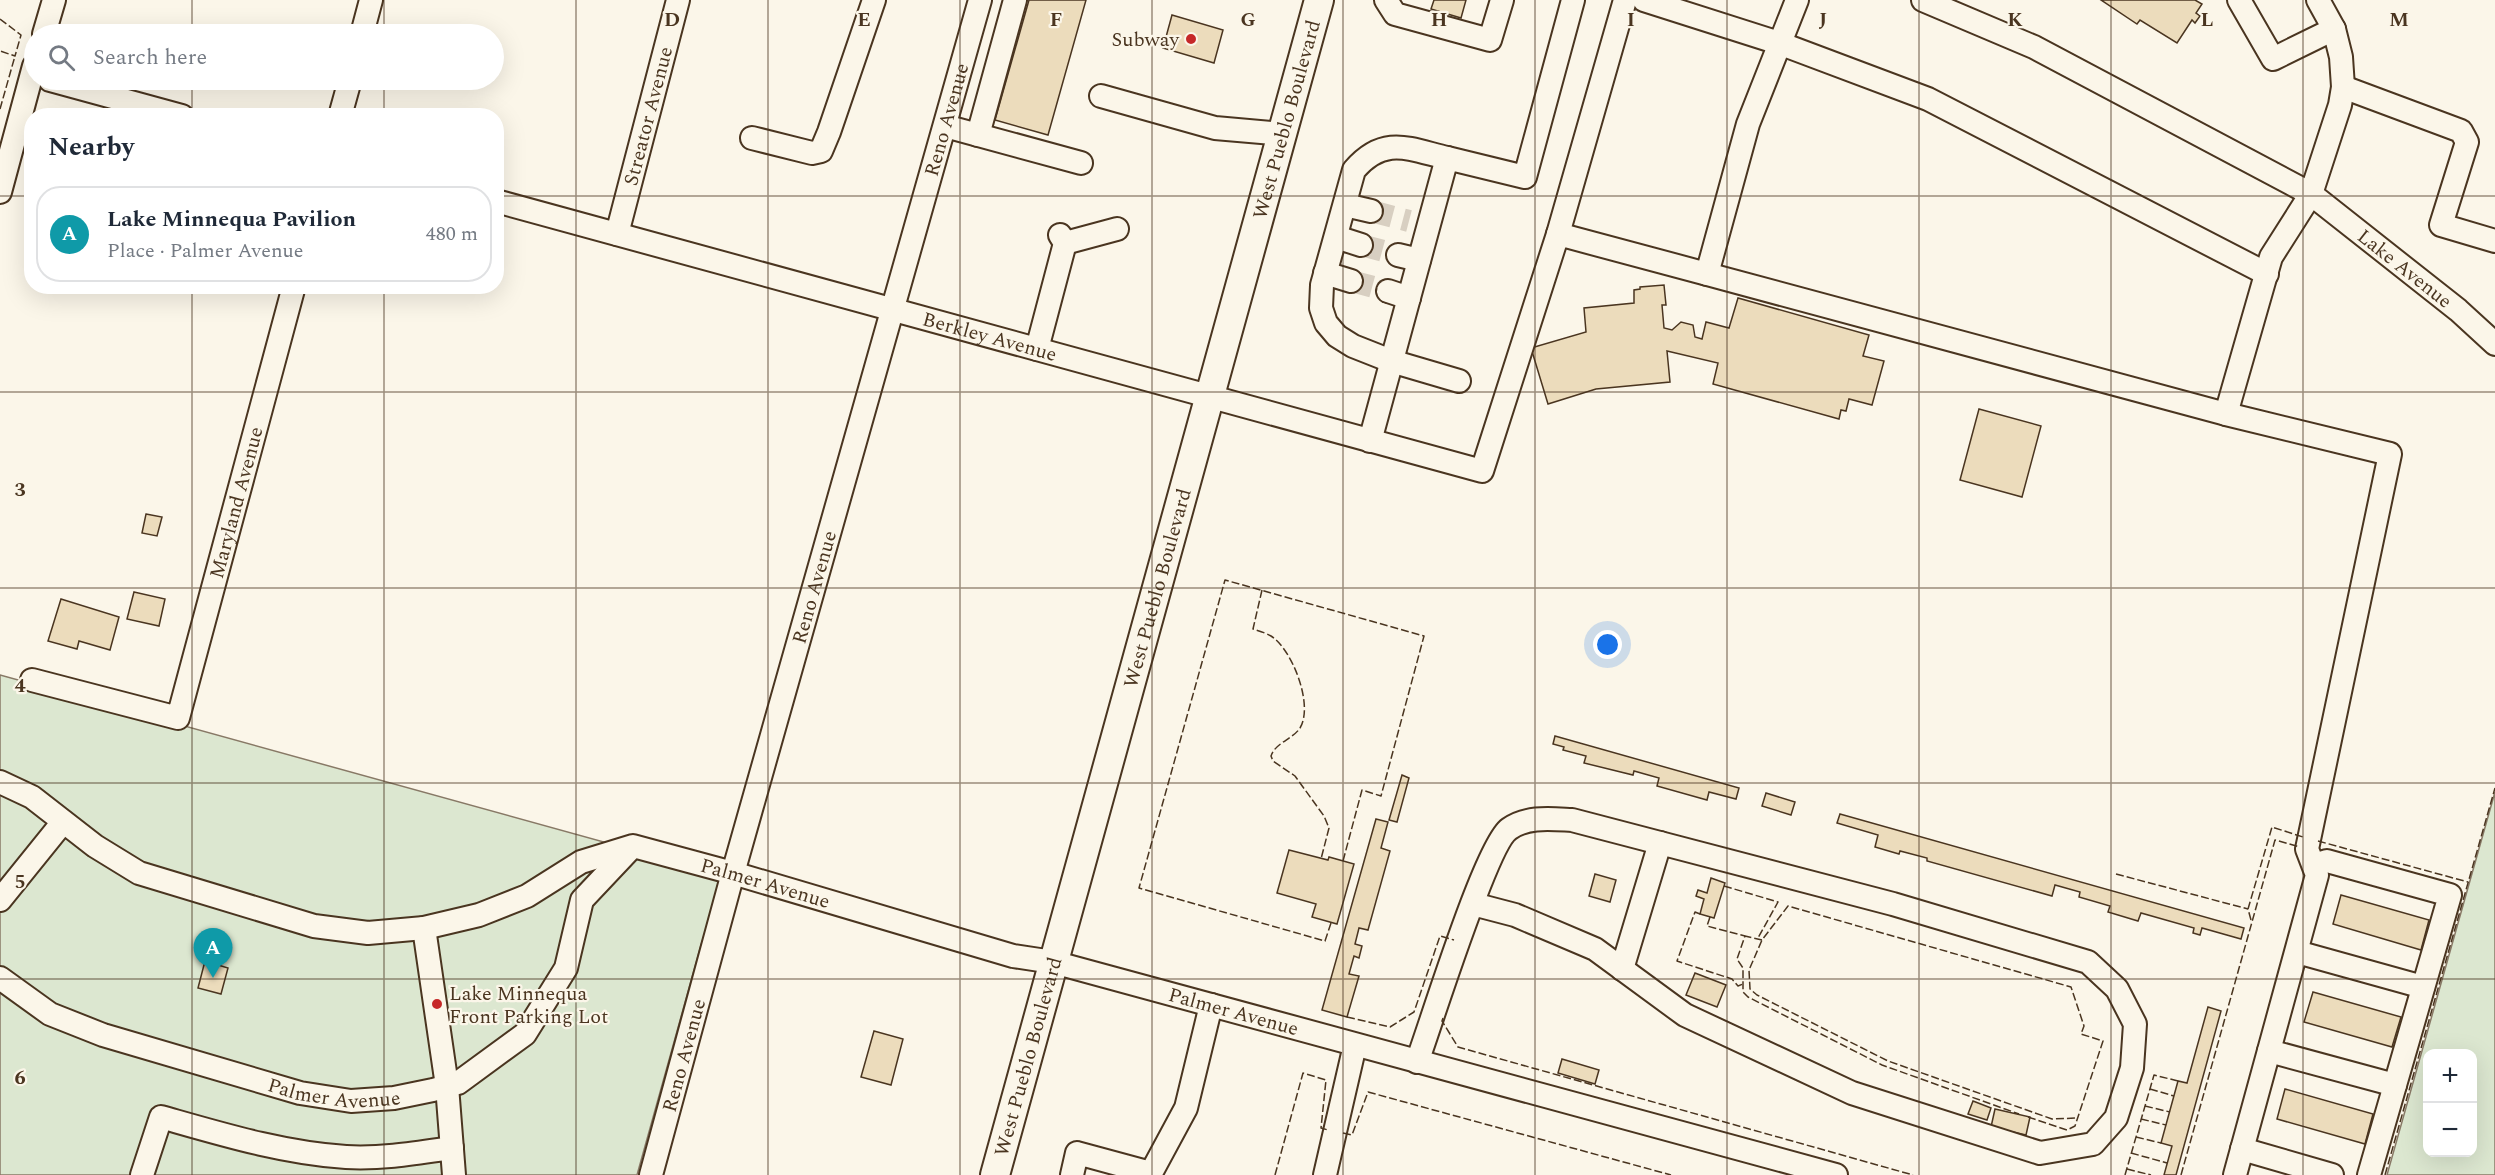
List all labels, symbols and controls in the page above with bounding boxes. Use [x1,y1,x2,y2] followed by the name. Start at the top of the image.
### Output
[664,5,680,35] text: D
[857,5,871,35] text: E
[1050,5,1062,35] text: F
[1240,5,1256,35] text: G
[1431,5,1447,35] text: H
[1627,5,1635,35] text: I
[1819,5,1827,35] text: J
[2007,5,2023,35] text: K
[2201,5,2213,35] text: L
[2389,5,2409,35] text: M
[1245,17,1329,223] street label: West Pueblo Boulevard
[24,24,504,90] search box
[1112,25,1180,55] place label: Subway
[1184,32,1198,46] marker: Subway
[45,41,78,74] icon: search
[93,41,207,74] text: Search here
[616,43,681,189] street label: Streator Avenue
[917,60,977,180] street label: Reno Avenue
[48,127,134,167] text: Nearby
[107,203,356,236] text: Lake Minnequa Pavilion
[62,219,77,249] text: A
[426,219,478,249] text: 480 m
[2351,222,2458,316] street label: Lake Avenue
[107,236,303,266] text: Place · Palmer Avenue
[919,304,1060,370] street label: Berkley Avenue
[202,423,272,582] street label: Maryland Avenue
[14,475,26,505] text: 3
[1116,485,1200,691] street label: West Pueblo Boulevard
[785,527,845,648] street label: Reno Avenue
[1593,630,1622,659] your location
[14,671,26,701] text: 4
[697,851,834,917] street label: Palmer Avenue
[14,867,26,897] text: 5
[194,928,232,978] pin: A
[987,954,1070,1160] street label: West Pueblo Boulevard
[449,979,608,1032] place label: Lake Minnequa Front Parking Lot
[1165,980,1302,1044] street label: Palmer Avenue
[655,995,714,1116] street label: Reno Avenue
[430,997,444,1011] marker: Lake Minnequa Front Parking Lot
[2423,1049,2477,1157] map controls
[2423,1049,2477,1103] button: +
[14,1063,26,1093] text: 6
[264,1070,403,1117] street label: Palmer Avenue
[2423,1103,2477,1157] button: −

